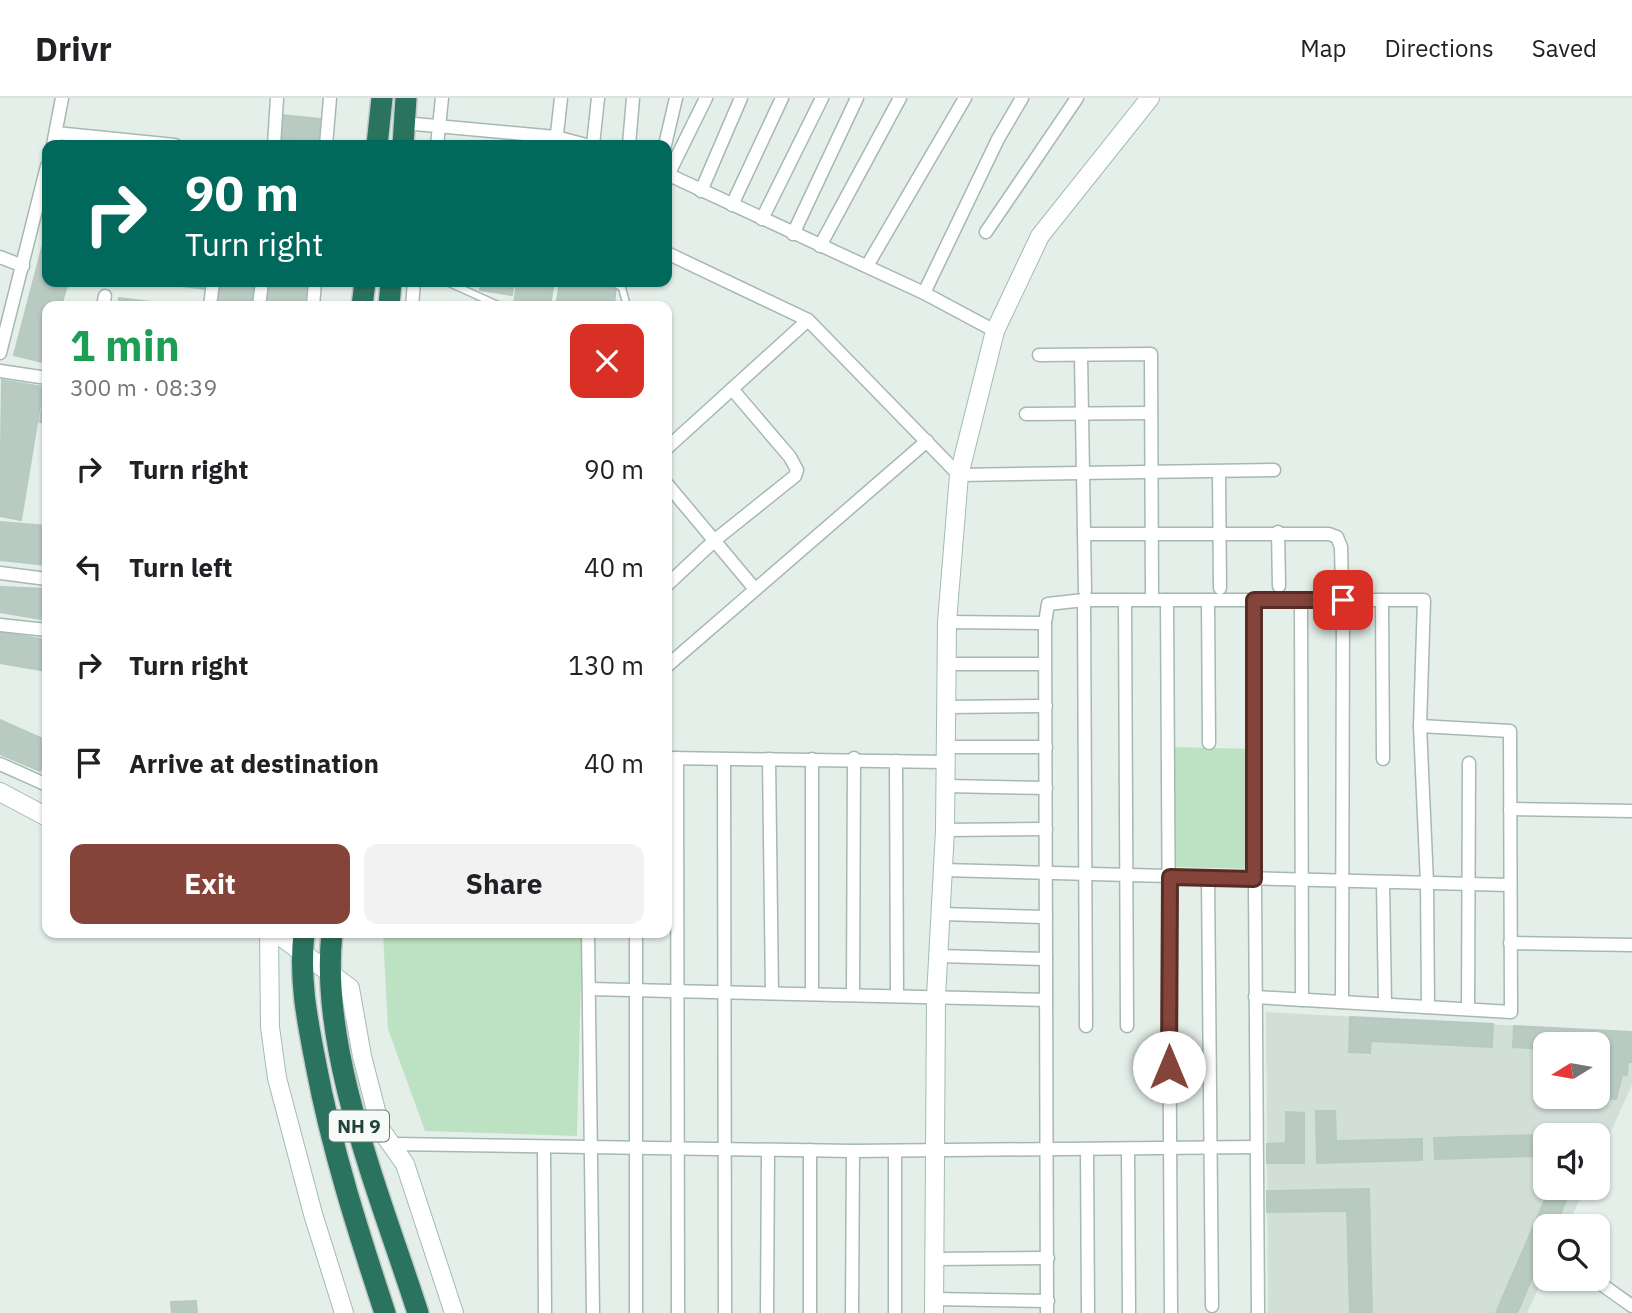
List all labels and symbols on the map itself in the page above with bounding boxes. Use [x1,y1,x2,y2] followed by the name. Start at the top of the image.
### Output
[1313,570,1373,630] pin
[1132,1030,1206,1104] position arrow
[1533,1032,1610,1110] north arrow
[329,1110,389,1142] road number: NH 9

